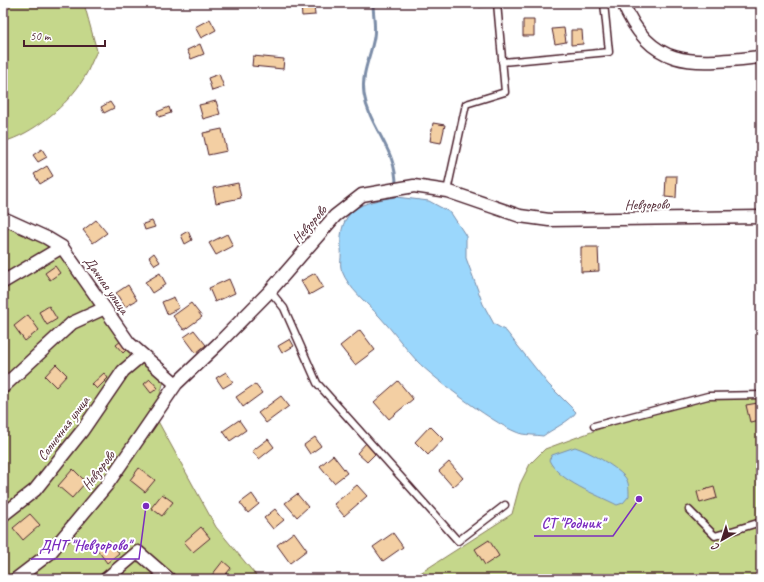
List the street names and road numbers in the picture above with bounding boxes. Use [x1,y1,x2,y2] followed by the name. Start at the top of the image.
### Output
[625,196,671,213] street label: Невзорово
[288,201,331,247] street label: Невзорово
[80,253,133,319] street label: Дачная улица
[34,392,94,464] street label: Солнечная улица
[78,447,119,493] street label: Невзорово

